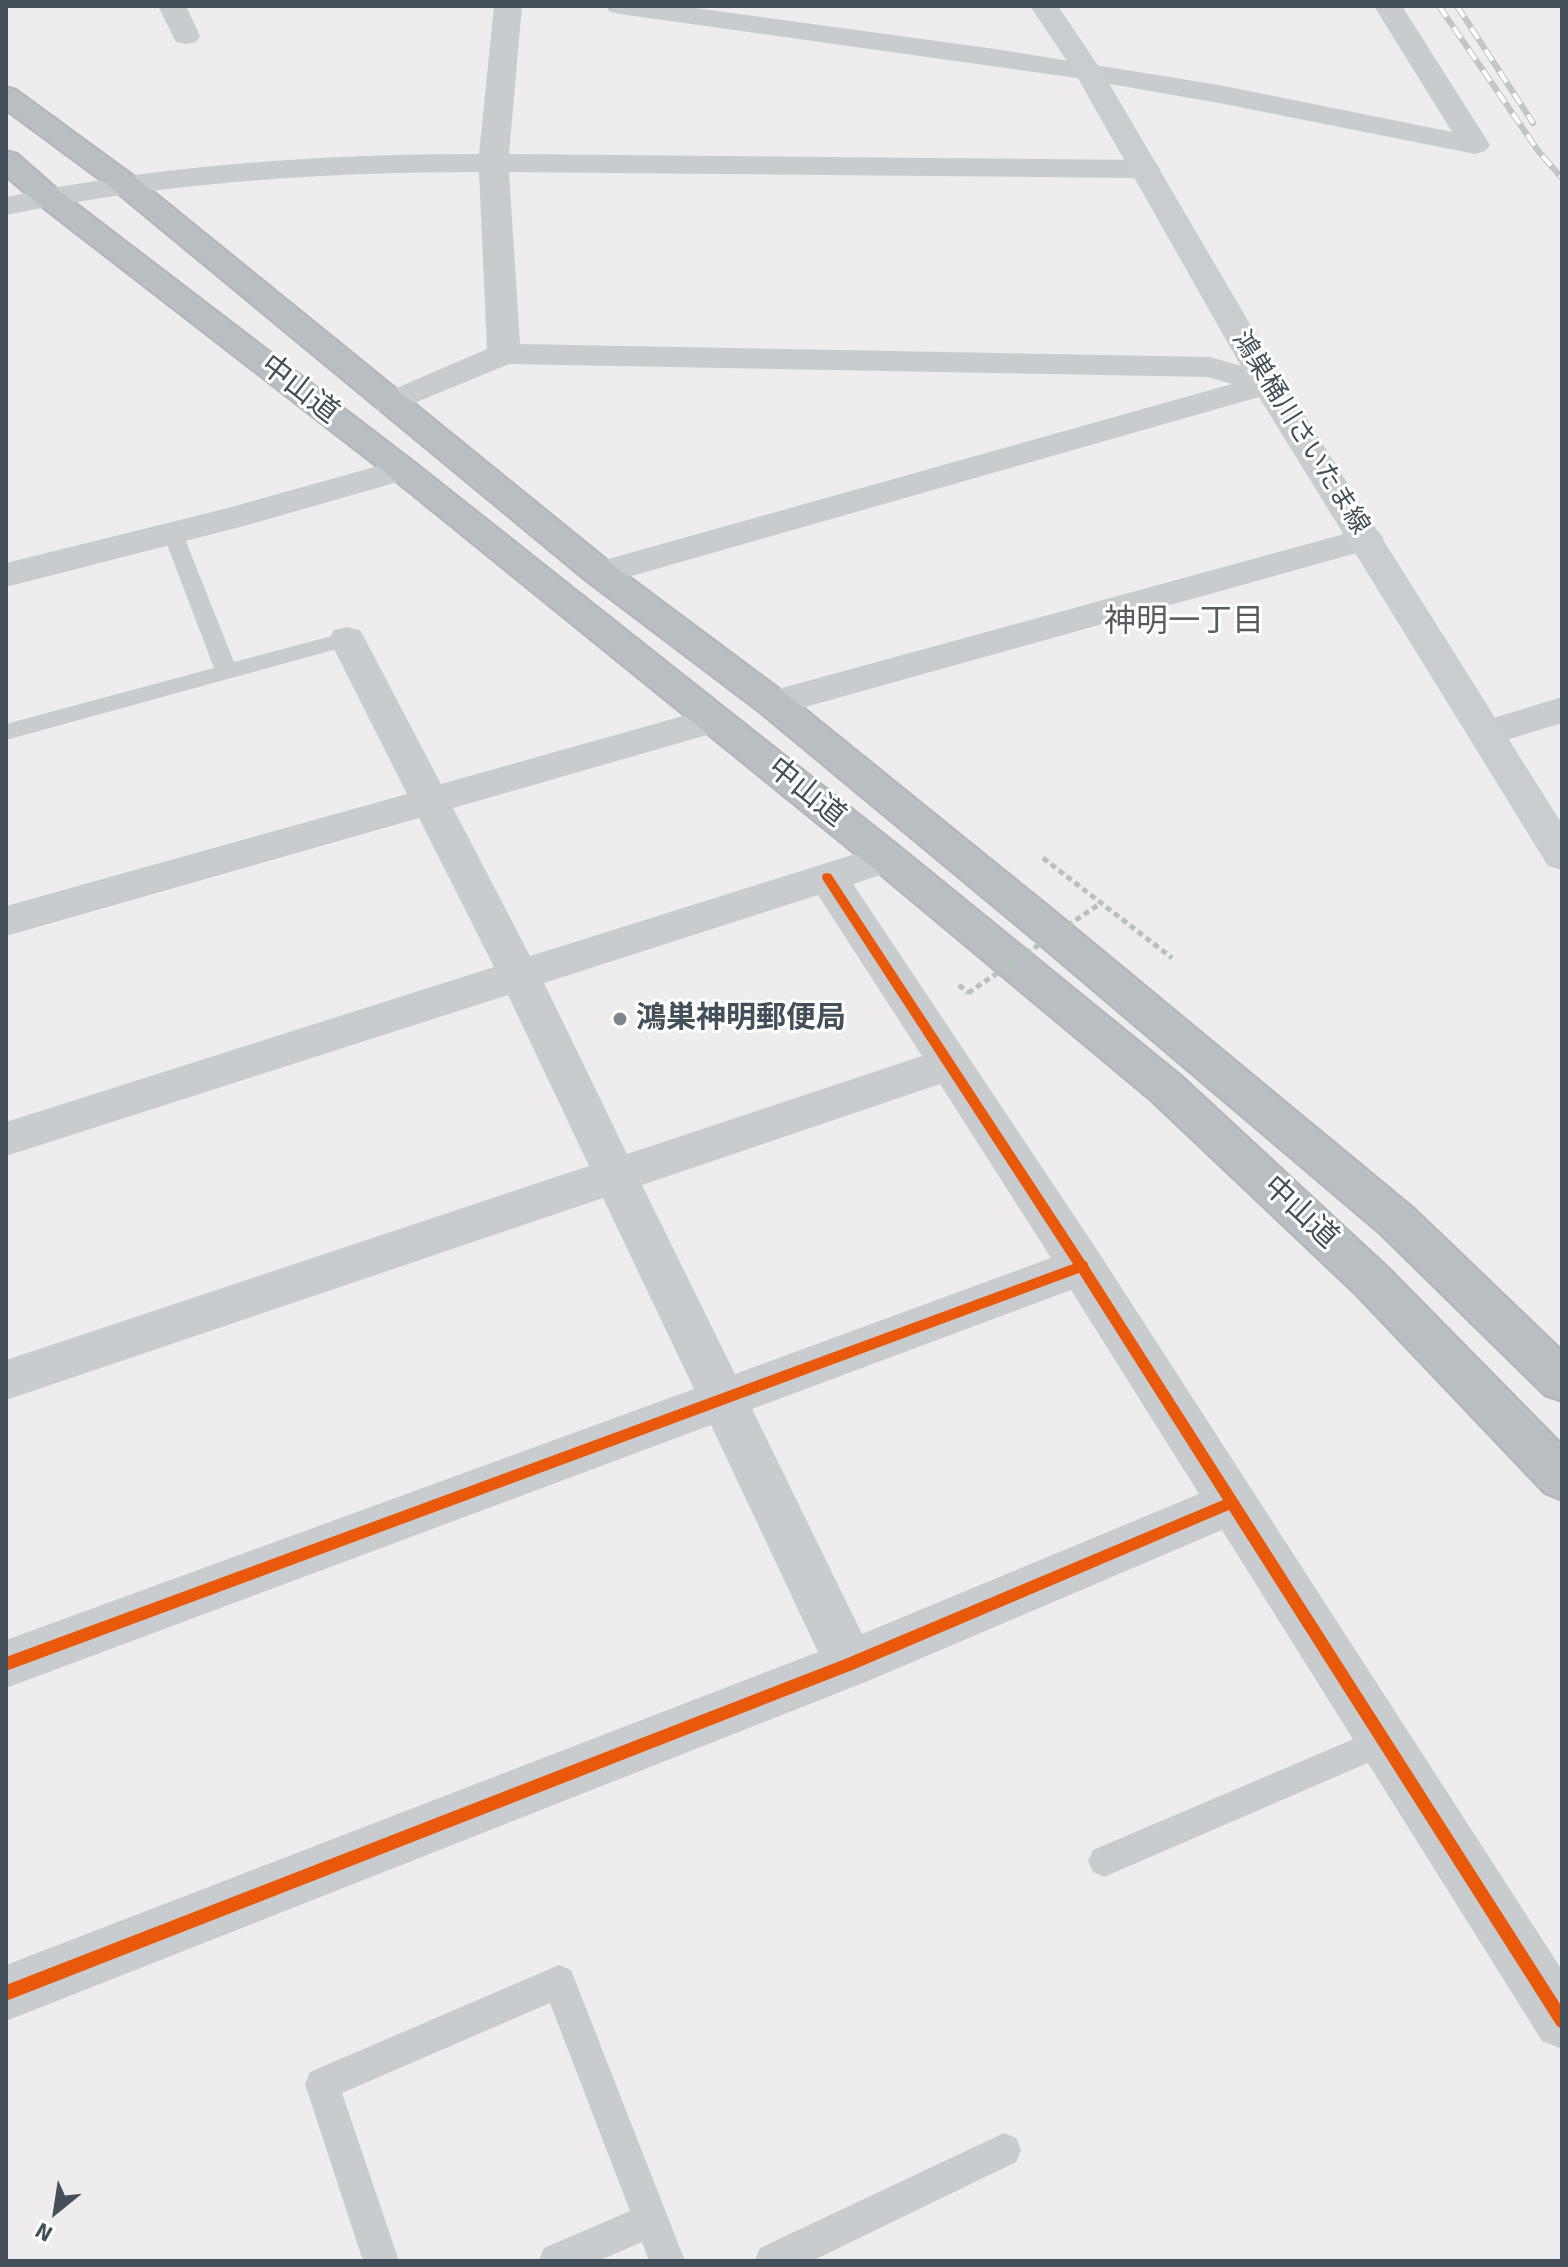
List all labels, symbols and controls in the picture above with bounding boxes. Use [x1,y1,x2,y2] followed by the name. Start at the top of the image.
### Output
[1225,326,1375,540] street label: 鴻巣桶川さいたま線
[252,348,346,432] street label: 中山道
[1104,604,1264,642] district label: 神明一丁目
[760,751,852,835] street label: 中山道
[636,1001,846,1037] place label: 鴻巣神明郵便局
[611,1010,629,1028] marker: 鴻巣神明郵便局
[1255,1169,1345,1257] street label: 中山道
[16,2171,96,2251] north arrow
[30,2217,57,2248] text: N

